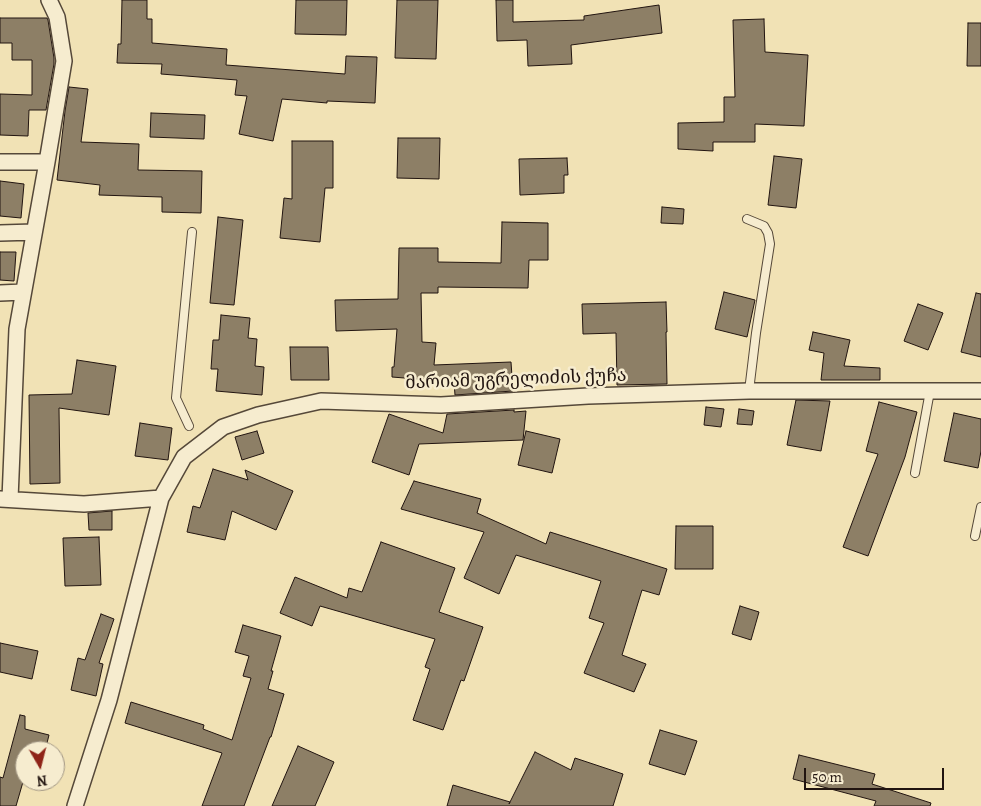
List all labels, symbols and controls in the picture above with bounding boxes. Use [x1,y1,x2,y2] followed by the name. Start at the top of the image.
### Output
[405,365,627,395] street label: მარიამ უგრელიძის ქუჩა
[15,741,65,791] north arrow
[806,758,946,790] scale bar
[812,767,842,787] text: 50 m
[36,770,48,790] text: N

